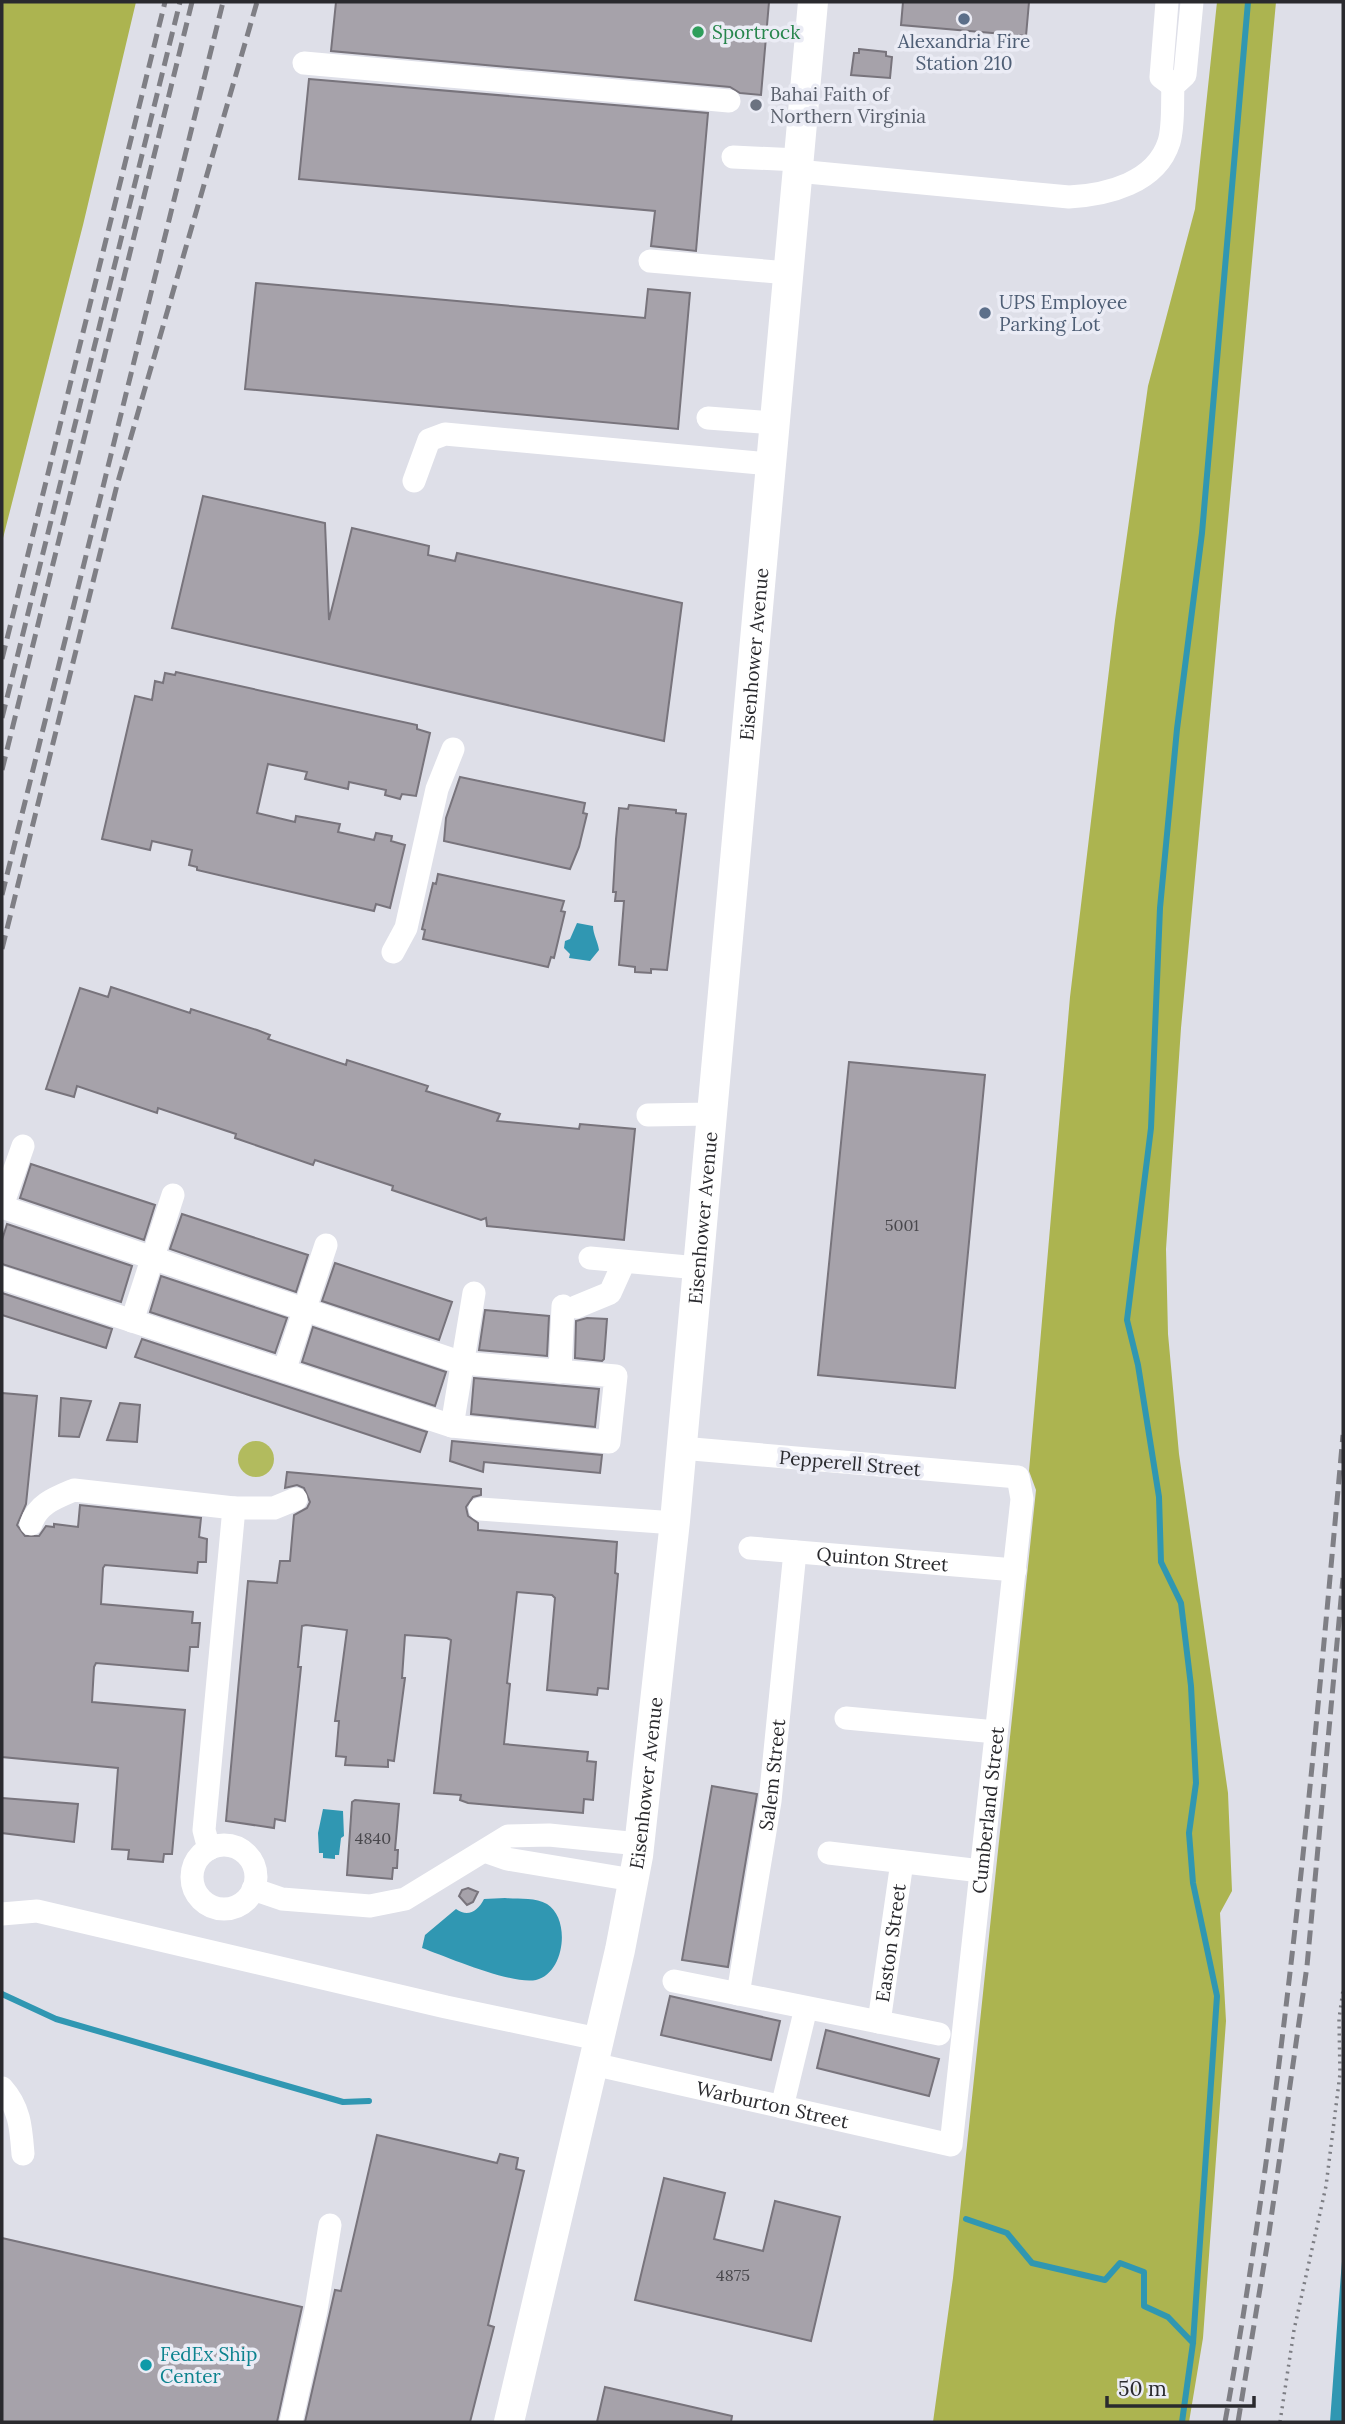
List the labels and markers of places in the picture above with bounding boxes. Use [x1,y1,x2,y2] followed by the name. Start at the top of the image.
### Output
[956,11,972,27] marker: Alexandria Fire Station 210
[712,20,801,44] place label: Sportrock
[690,24,706,40] marker: Sportrock
[897,29,1030,75] place label: Alexandria Fire Station 210
[770,82,926,128] place label: Bahai Faith of Northern Virginia
[748,97,764,113] marker: Bahai Faith of Northern Virginia
[999,290,1127,336] place label: UPS Employee Parking Lot
[977,305,993,321] marker: UPS Employee Parking Lot
[160,2342,257,2388] place label: FedEx Ship Center
[138,2357,154,2373] marker: FedEx Ship Center

